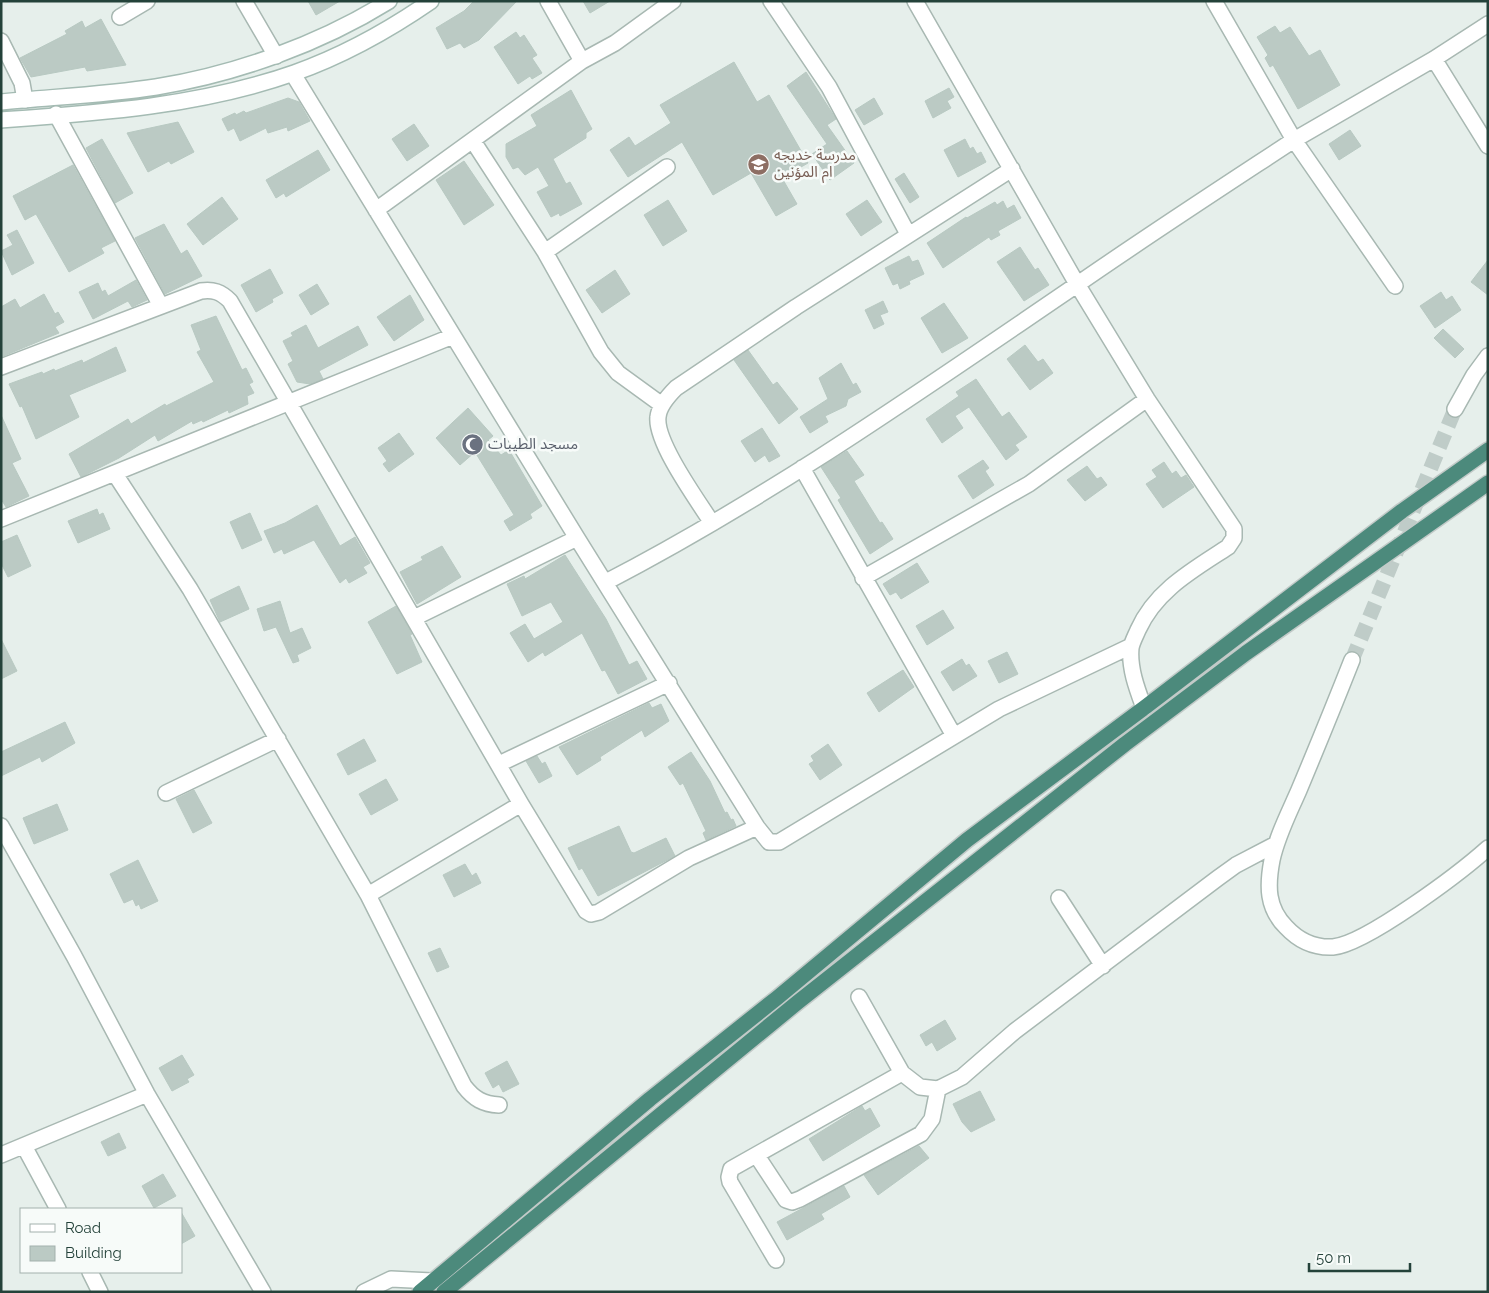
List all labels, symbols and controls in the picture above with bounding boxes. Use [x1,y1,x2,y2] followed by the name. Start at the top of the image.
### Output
[774,146,856,183] place label: مدرسة خديجه ام المؤنين
[746,152,770,176] school or university icon: مدرسة خديجه ام المؤنين
[460,432,484,456] mosque icon: مسجد الطيبات
[488,435,578,453] place label: مسجد الطيبات
[20,1208,182,1273] legend
[65,1219,101,1237] text: Road
[1309,1240,1410,1272] scale bar
[65,1244,122,1262] text: Building
[1316,1249,1351,1267] text: 50 m

